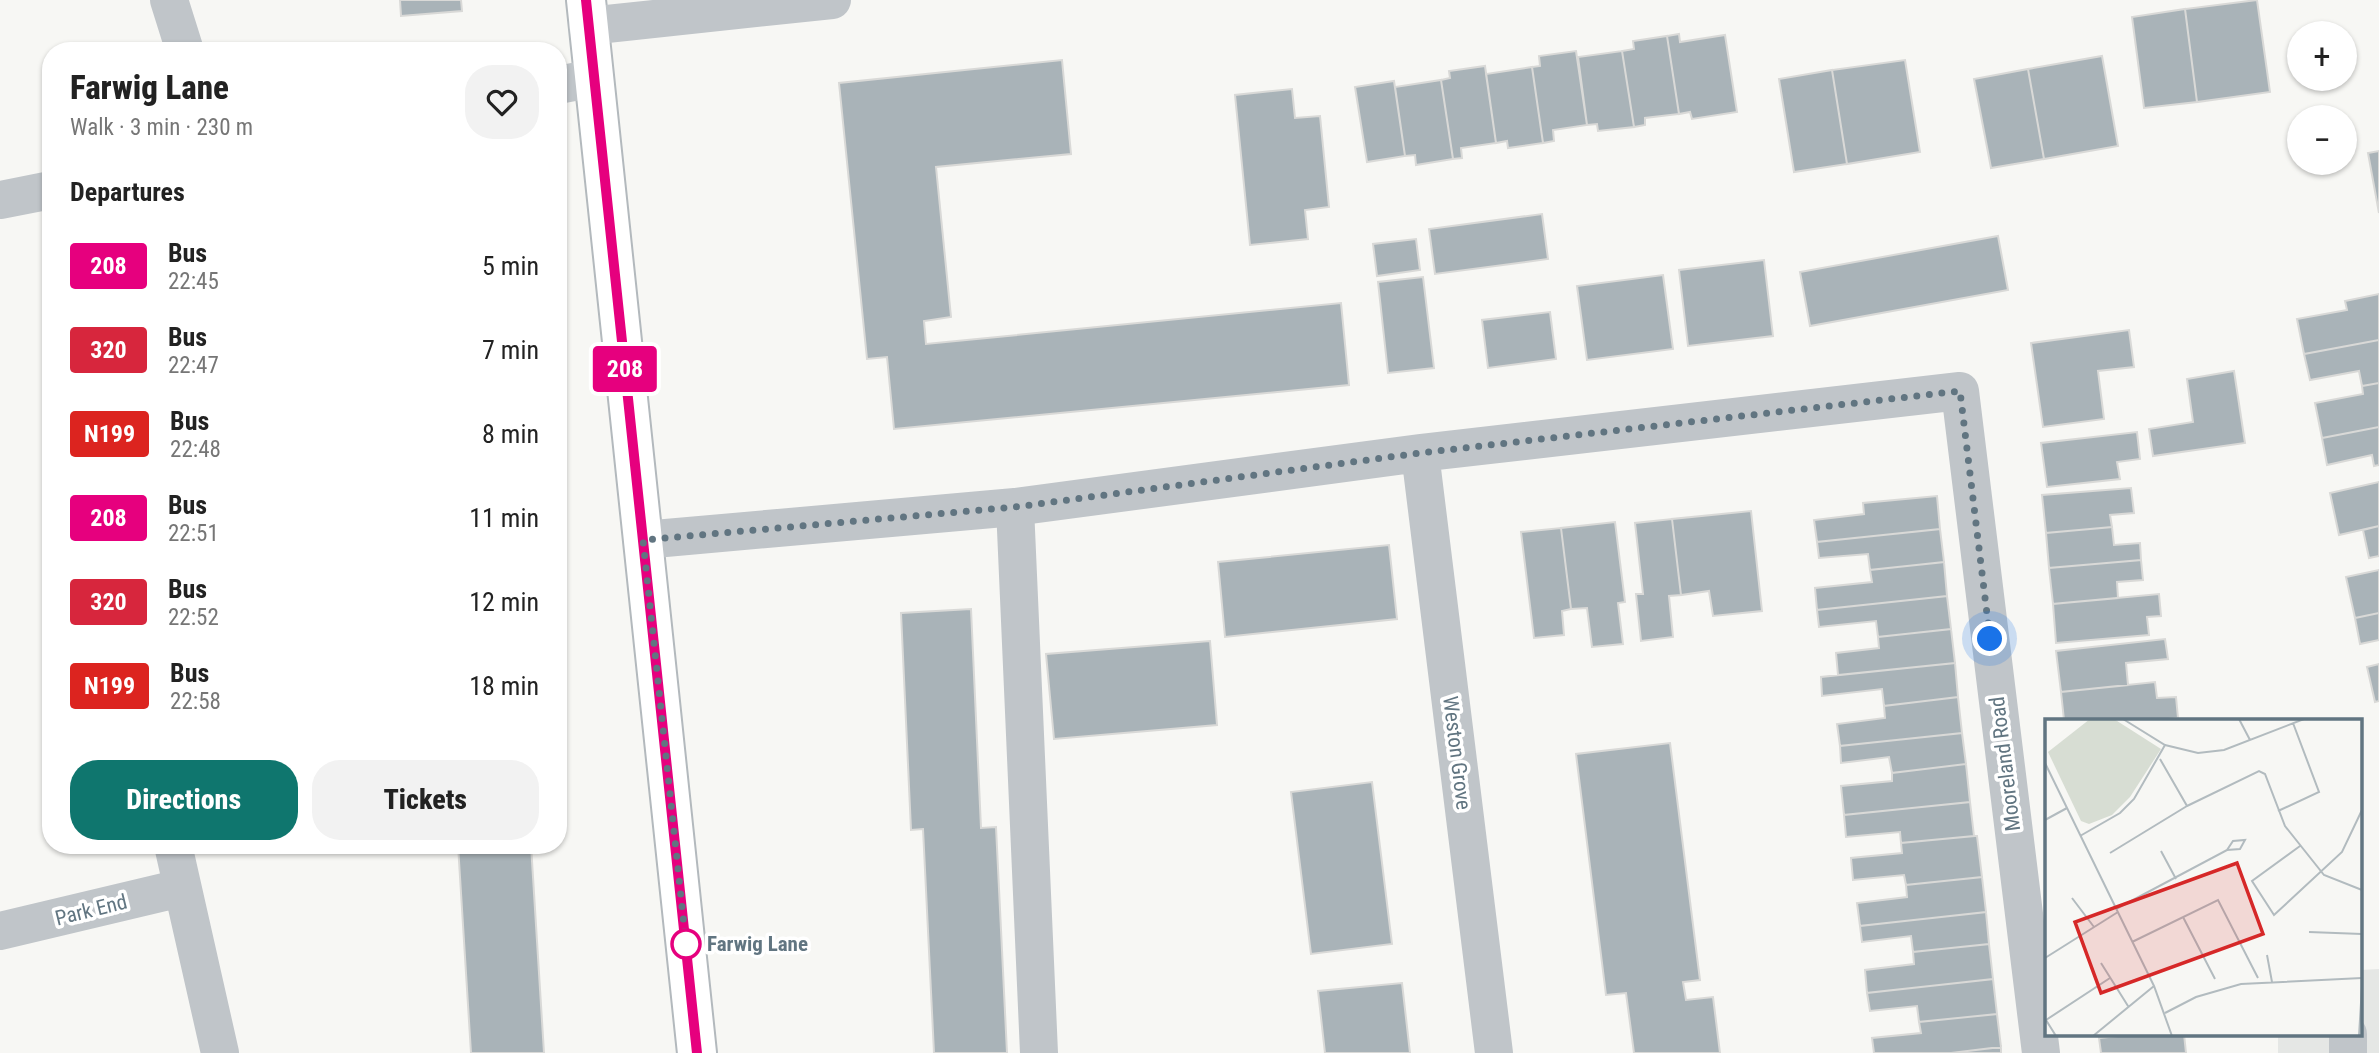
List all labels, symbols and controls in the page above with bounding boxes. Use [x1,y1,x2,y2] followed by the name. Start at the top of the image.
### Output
[2287,21,2357,175] map controls
[2287,21,2357,91] button: +
[465,65,539,139] button: heart
[70,68,229,107] text: Farwig Lane
[2287,105,2357,175] button: −
[70,114,253,141] text: Walk · 3 min · 230 m
[70,177,185,207] text: Departures
[168,238,207,268] text: Bus
[482,251,539,281] text: 5 min
[90,252,127,280] text: 208
[168,268,219,295] text: 22:45
[168,322,207,352] text: Bus
[482,335,539,365] text: 7 min
[90,336,127,364] text: 320
[585,346,665,392] line badge: 208
[168,352,219,379] text: 22:47
[607,355,643,383] text: 208
[170,406,209,436] text: Bus
[482,419,539,449] text: 8 min
[84,420,135,448] text: N199
[170,436,221,463] text: 22:48
[168,490,207,520] text: Bus
[469,503,539,533] text: 11 min
[90,504,127,532] text: 208
[168,520,219,547] text: 22:51
[168,574,207,604] text: Bus
[469,587,539,617] text: 12 min
[90,588,127,616] text: 320
[168,604,219,631] text: 22:52
[1972,621,2007,656] your location
[170,658,209,688] text: Bus
[469,671,539,701] text: 18 min
[84,672,135,700] text: N199
[170,688,221,715] text: 22:58
[1438,695,1476,811] street label: Weston Grove
[1985,695,2025,833] street label: Mooreland Road
[2045,719,2362,1036] inset map
[70,760,298,840] button: Directions
[312,760,539,840] button: Tickets
[53,889,129,931] street label: Park End
[671,929,701,959] marker: Farwig Lane
[707,932,808,956] place label: Farwig Lane

